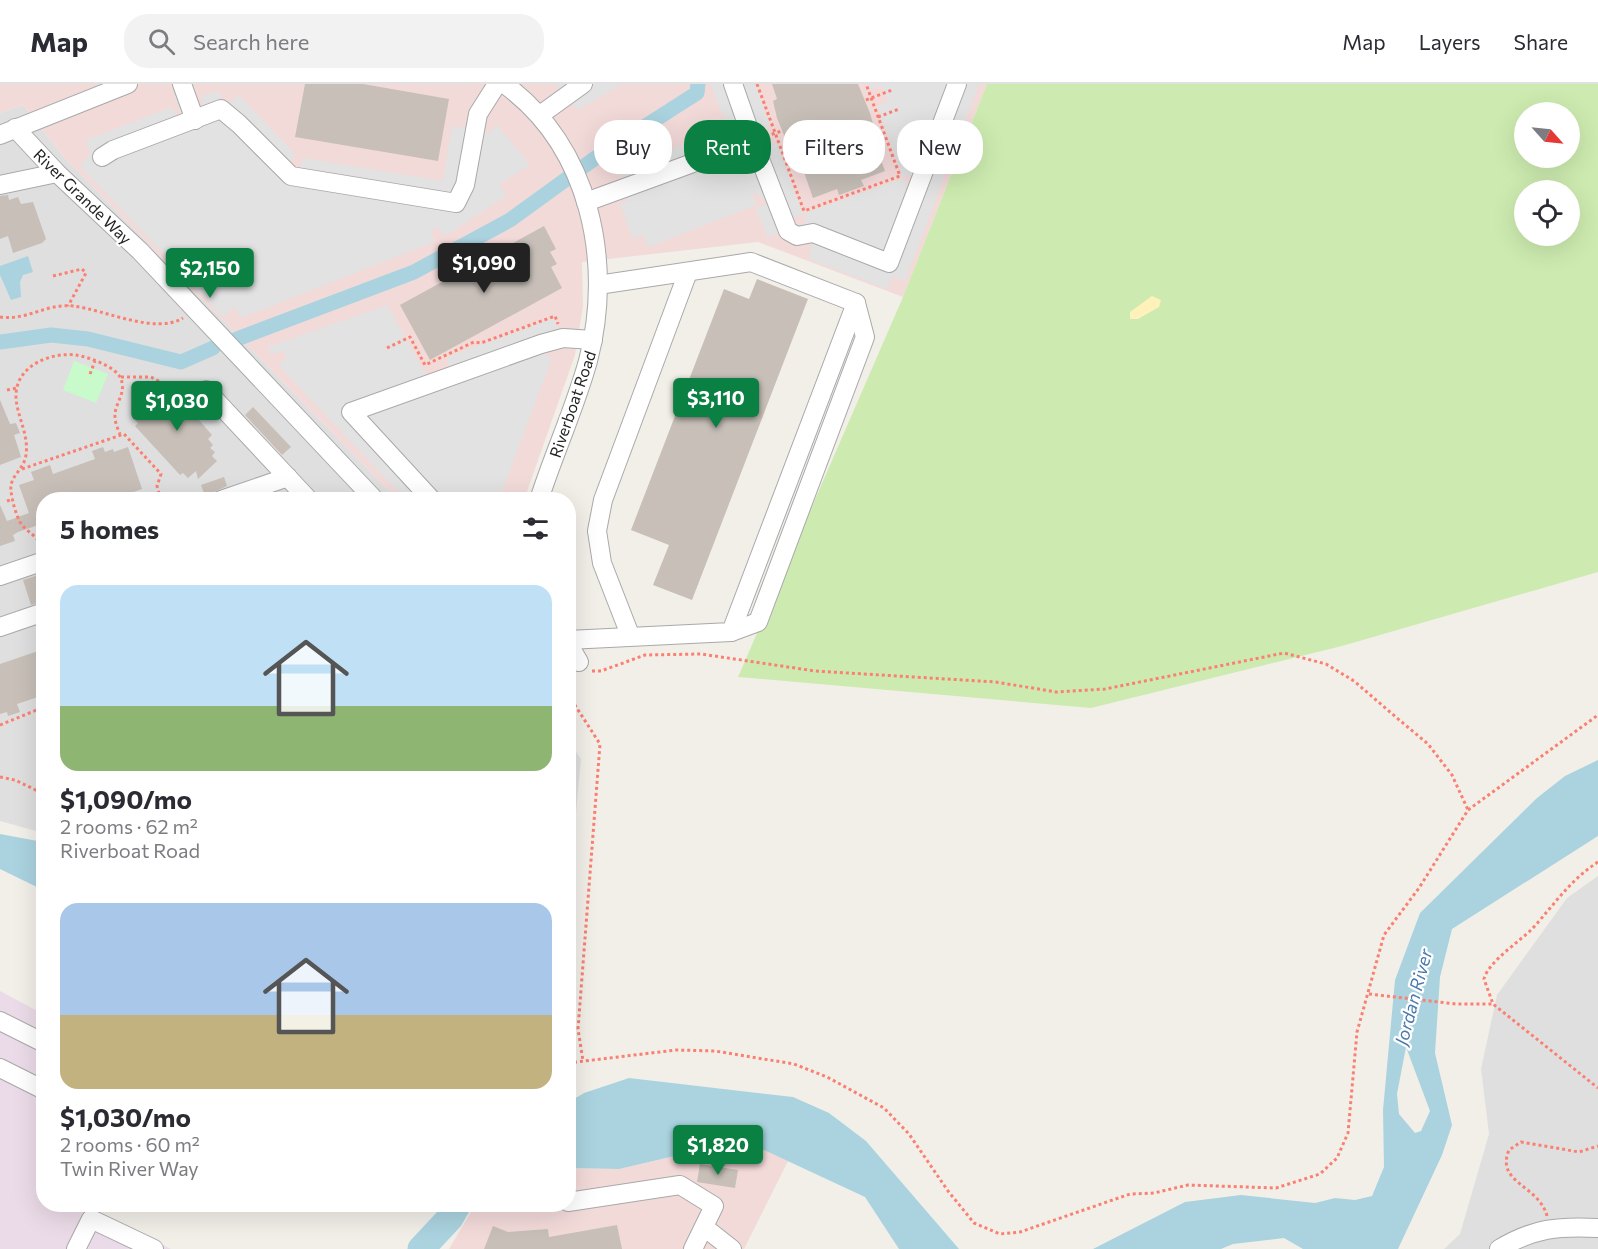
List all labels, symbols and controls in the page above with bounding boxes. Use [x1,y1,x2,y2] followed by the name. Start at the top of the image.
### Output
[124,14,544,68] search box
[30,24,88,58] text: Map
[145,25,178,58] icon: search
[193,28,309,55] text: Search here
[1342,29,1386,54] text: Map
[1419,29,1481,54] text: Layers
[1514,29,1568,54] text: Share
[1514,102,1580,168] north arrow
[1514,102,1580,246] map controls
[594,120,672,174] chip: Buy
[684,120,771,174] chip: Rent
[783,120,885,174] chip: Filters
[897,120,983,174] chip: New
[30,144,136,248] street label: River Grande Way
[1514,180,1580,246] button: locate
[435,243,533,294] pin: $1,090
[161,248,259,299] pin: $2,150
[452,250,516,274] text: $1,090
[180,255,240,279] text: $2,150
[545,348,599,460] street label: Riverboat Road
[667,378,765,429] pin: $3,110
[128,381,226,432] pin: $1,030
[687,385,745,409] text: $3,110
[145,388,209,412] text: $1,030
[519,512,552,545] icon: filters
[60,513,159,544] text: 5 homes
[252,624,360,732] icon: home
[60,783,192,814] text: $1,090/mo
[60,814,198,838] text: 2 rooms · 62 m²
[60,838,200,862] text: Riverboat Road
[252,942,360,1050] icon: home
[1389,946,1437,1050] water label: Jordan River
[60,1101,191,1132] text: $1,030/mo
[669,1125,767,1176] pin: $1,820
[60,1132,200,1156] text: 2 rooms · 60 m²
[687,1132,749,1156] text: $1,820
[60,1156,199,1180] text: Twin River Way

